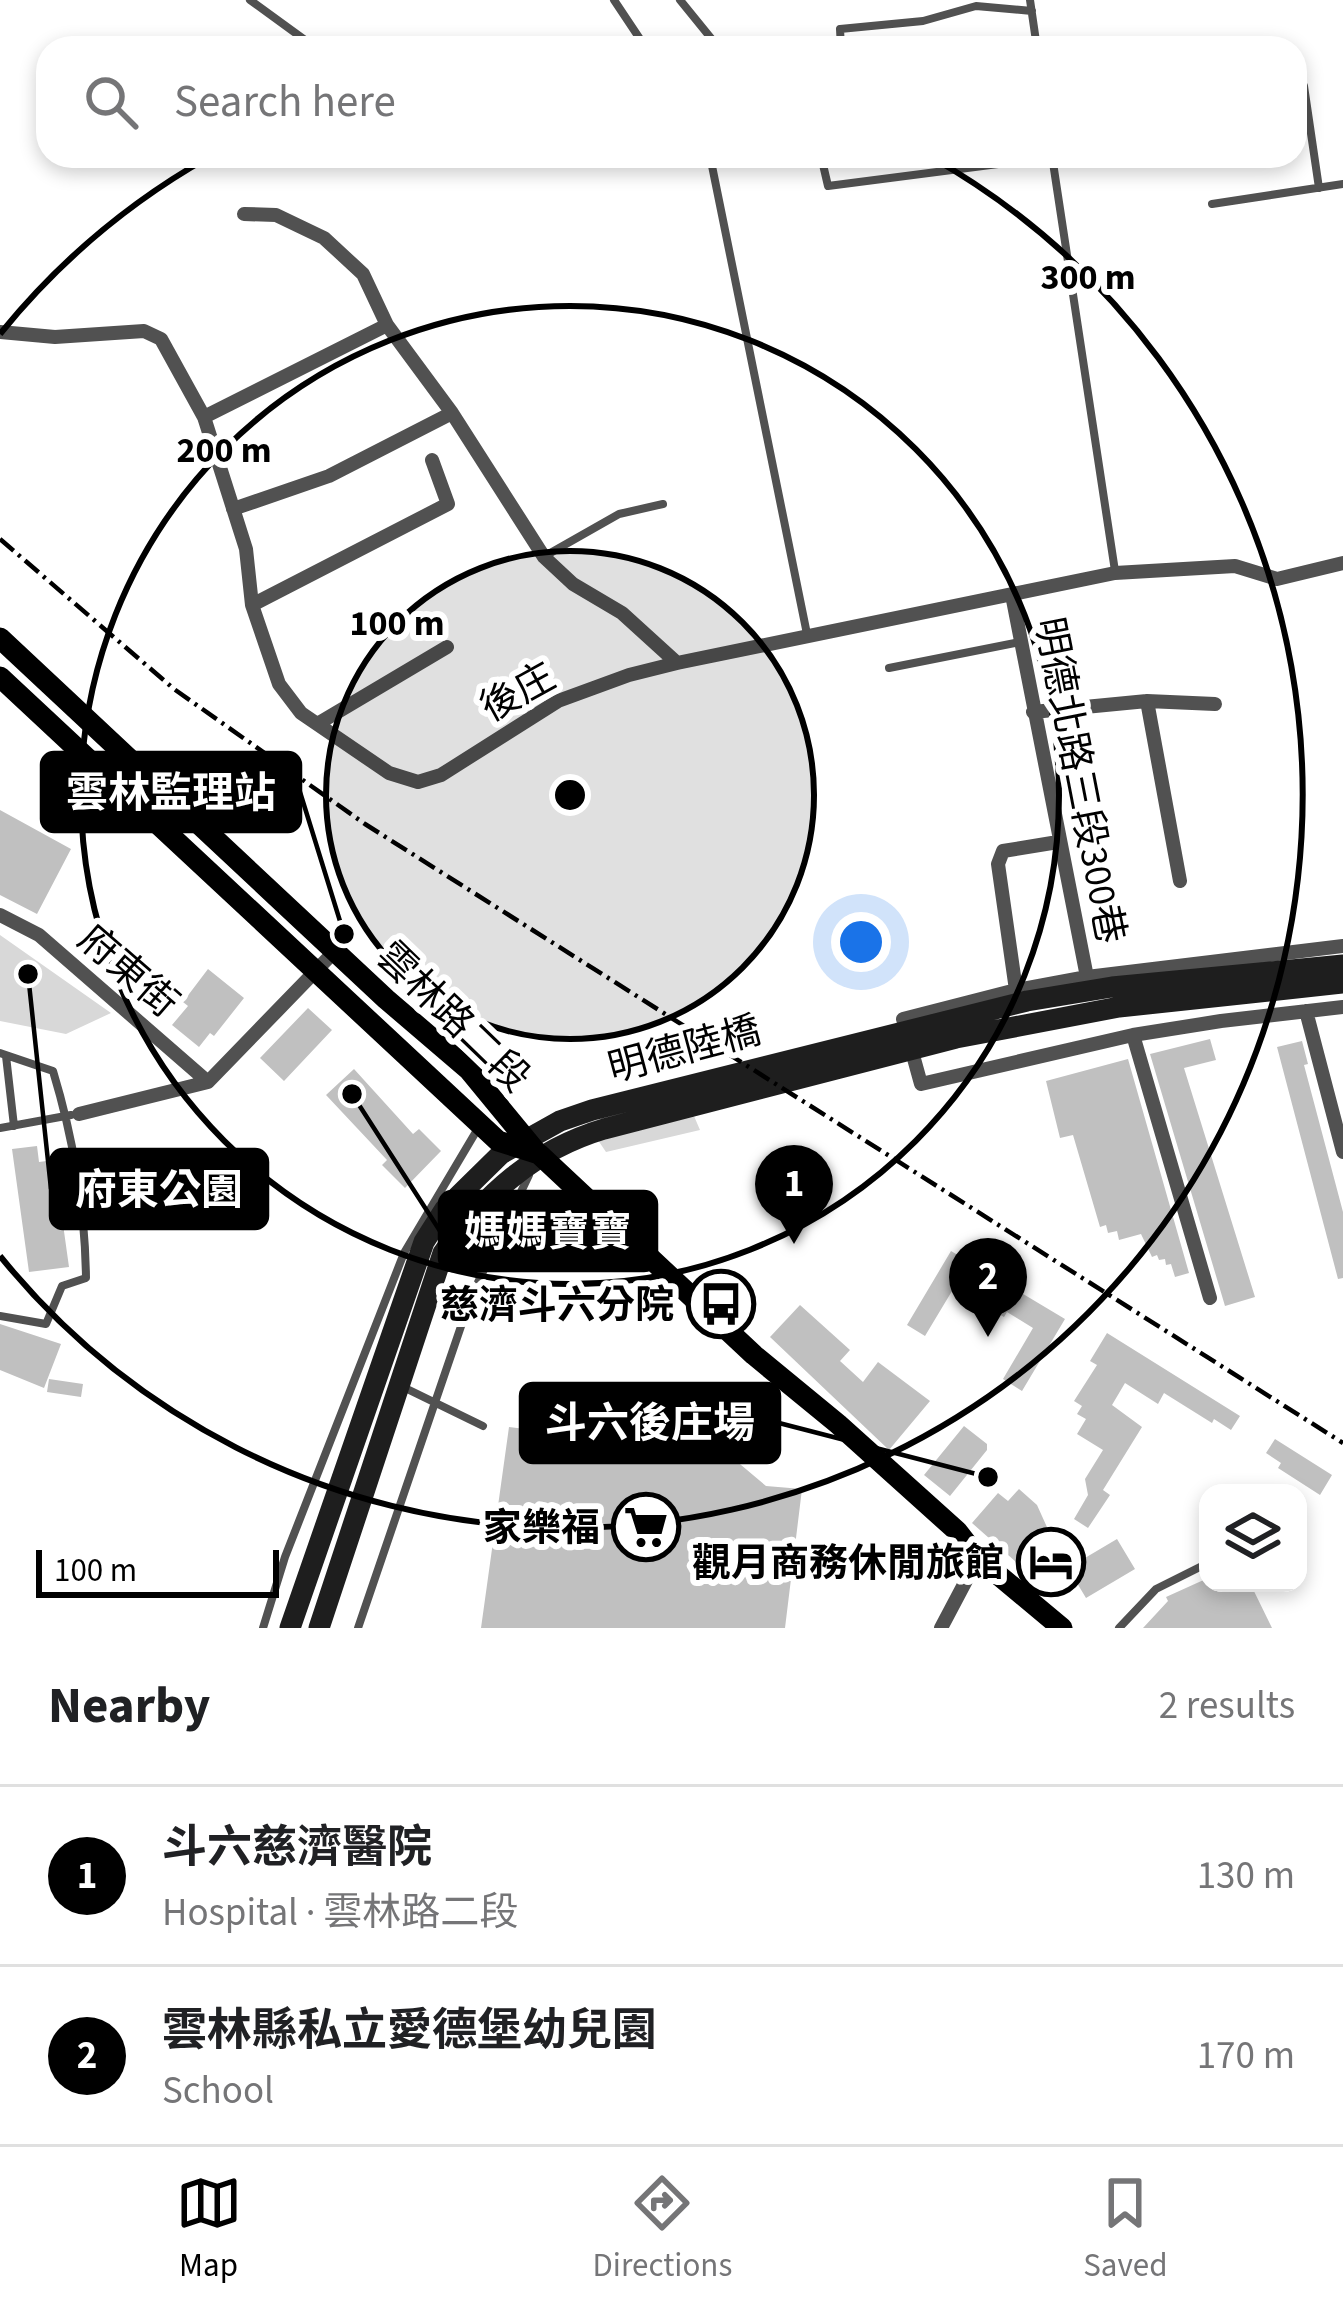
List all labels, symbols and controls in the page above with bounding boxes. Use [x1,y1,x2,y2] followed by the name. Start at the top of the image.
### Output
[36,36,1307,168] search box
[78,69,144,135] icon: search
[174,70,396,134] text: Search here
[1040,252,1136,303] text: 300 m
[176,425,272,476] text: 200 m
[349,598,445,649] text: 100 m
[1020,613,1138,948] street label: 明德北路三段300巷
[470,649,566,736] street label: 後庄
[42,753,300,831] callout: 雲林監理站
[66,764,276,824] text: 雲林監理站
[549,774,591,816] centre of rings
[65,912,190,1031] street label: 府東街
[831,912,891,972] your location
[363,930,542,1105] street label: 雲林路二段
[602,1003,767,1097] street label: 明德陸橋
[755,1145,833,1244] pin: 1
[51,1150,267,1228] callout: 府東公園
[75,1161,243,1221] text: 府東公園
[440,1192,656,1270] callout: 媽媽寶寶
[464,1203,632,1263] text: 媽媽寶寶
[949,1238,1027,1337] pin: 2
[686,1269,756,1339] bus stop icon: 慈濟斗六分院
[440,1278,674,1334] place label: 慈濟斗六分院
[521,1384,779,1462] callout: 斗六後庄場
[545,1394,755,1454] text: 斗六後庄場
[1199,1484,1307,1592] map controls
[1199,1484,1307,1592] button: layers
[611,1492,681,1562] supermarket icon: 家樂福
[483,1501,600,1557] place label: 家樂福
[1016,1527,1086,1597] hotel icon: 觀月商務休閒旅館
[692,1536,1004,1592] place label: 觀月商務休閒旅館
[36,1544,279,1597] scale bar
[54,1547,137,1594] text: 100 m
[48,1670,210,1742] text: Nearby
[1159,1678,1295,1734] text: 2 results
[162,1816,432,1880] text: 斗六慈濟醫院
[77,1848,97,1904] text: 1
[1197,1848,1295,1904] text: 130 m
[162,1885,518,1941] text: Hospital · 雲林路二段
[162,1999,657,2063] text: 雲林縣私立愛德堡幼兒園
[77,2028,97,2084] text: 2
[1197,2028,1295,2084] text: 170 m
[162,2063,274,2119] text: School
[176,2170,242,2289] tab: Map
[593,2170,732,2289] tab: Directions
[1083,2170,1167,2289] tab: Saved

